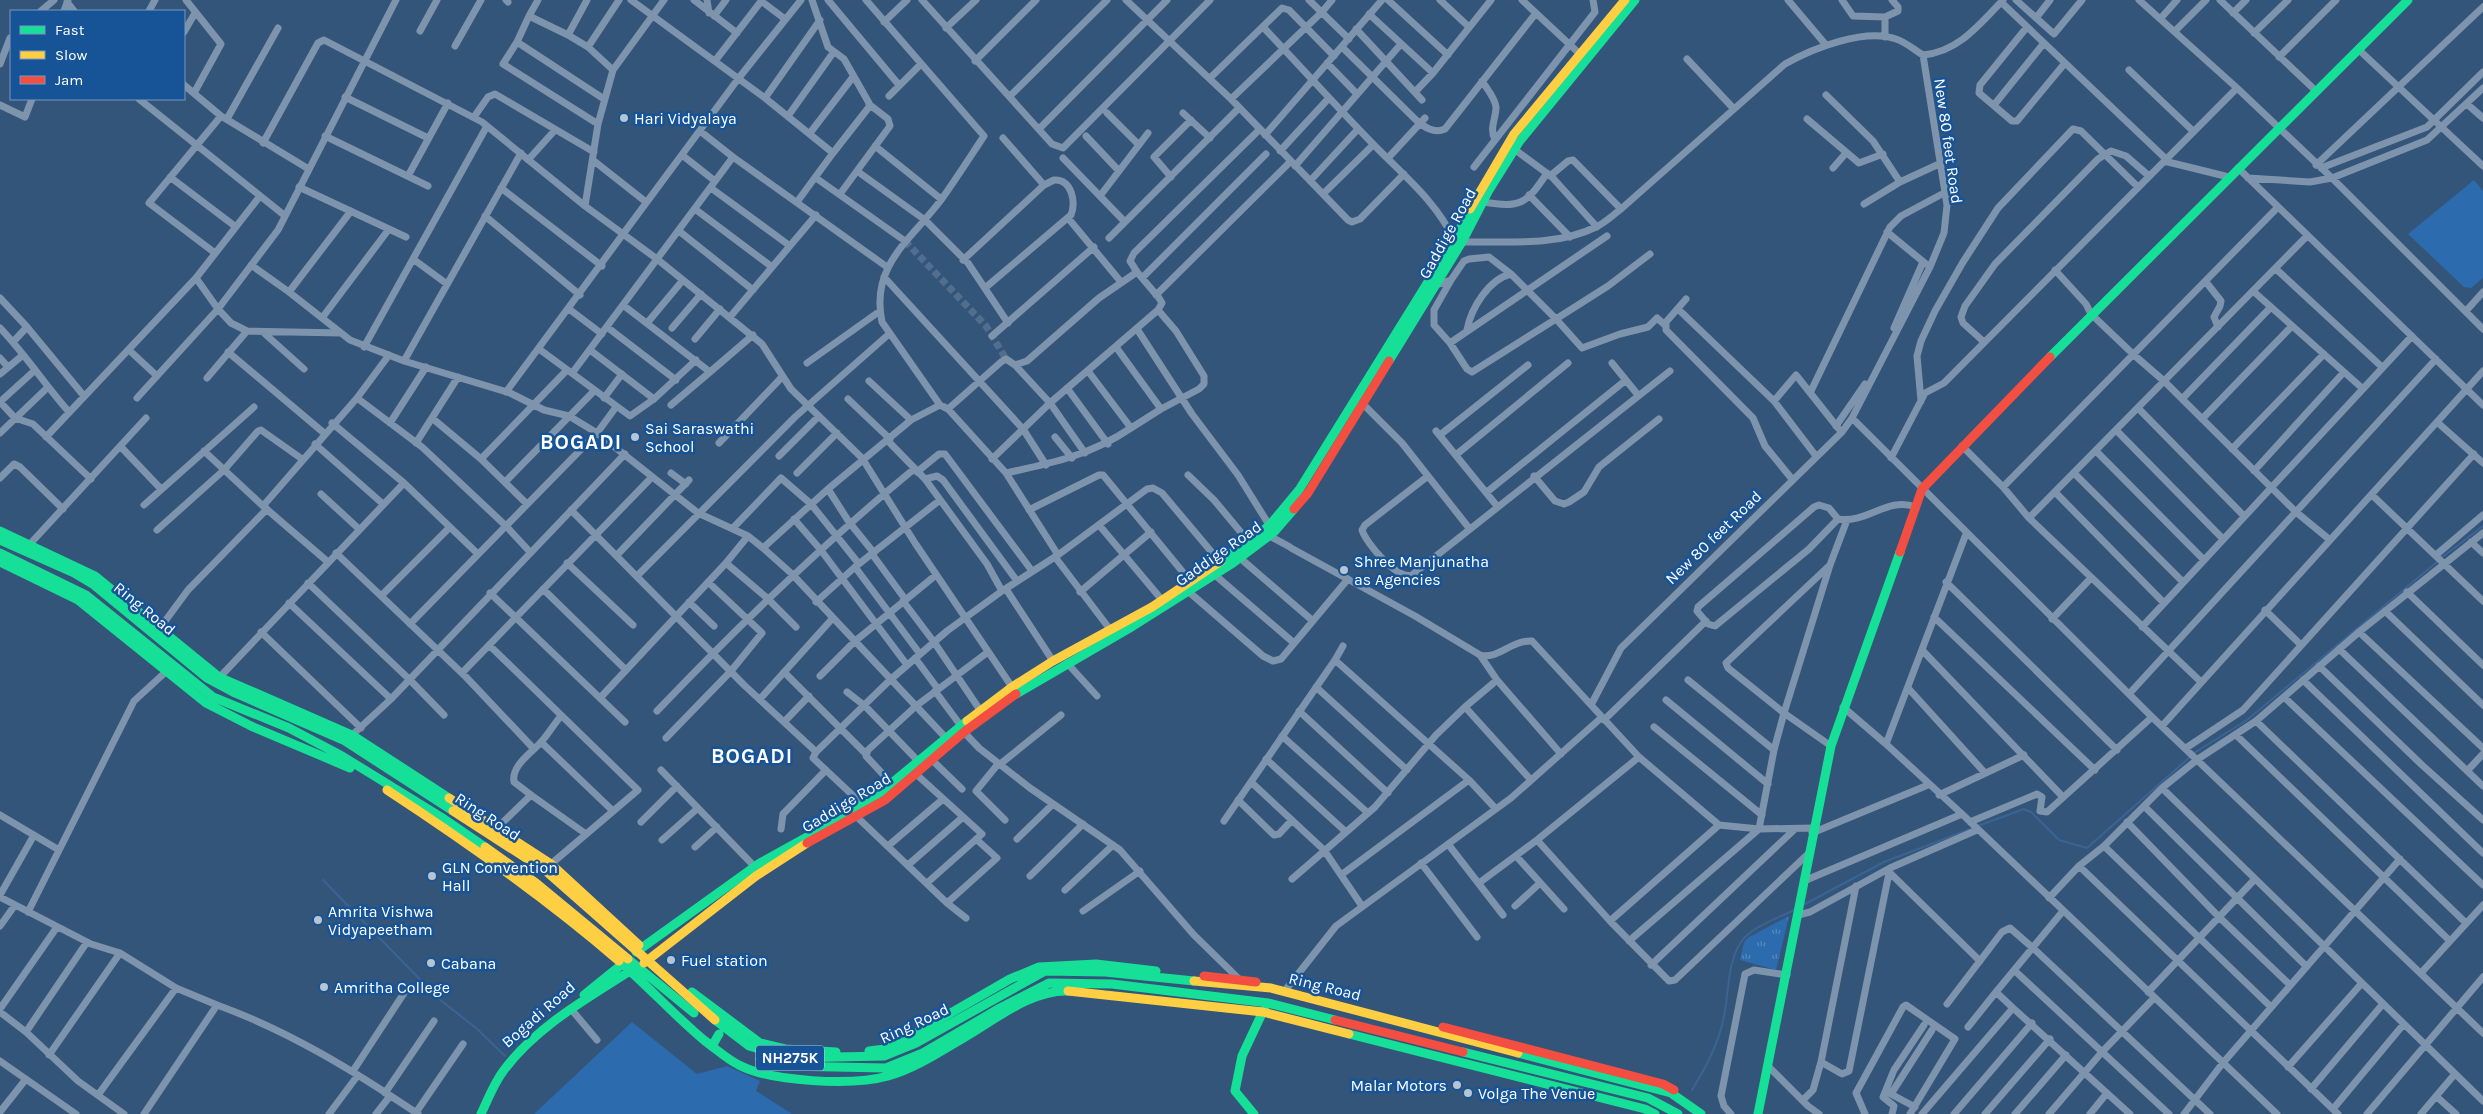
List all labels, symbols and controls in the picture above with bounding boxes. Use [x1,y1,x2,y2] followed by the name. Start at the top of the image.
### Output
[10,10,185,100] legend
[55,21,85,39] text: Fast
[55,46,87,64] text: Slow
[55,71,83,89] text: Jam
[1930,77,1967,205] street label: New 80 feet Road
[634,109,737,128] place label: Hari Vidyalaya
[618,112,630,124] marker: Hari Vidyalaya
[1415,185,1480,282] street label: Gaddige Road
[645,419,754,456] place label: Sai Saraswathi School
[540,430,622,454] district label: BOGADI
[629,431,641,443] marker: Sai Saraswathi School
[1661,487,1765,588] street label: New 80 feet Road
[1172,517,1265,590] street label: Gaddige Road
[1354,552,1489,589] place label: Shree Manjunatha as Agencies
[1338,564,1350,576] marker: Shree Manjunatha as Agencies
[110,578,179,639] street label: Ring Road
[711,744,793,768] district label: BOGADI
[798,768,894,837] street label: Gaddige Road
[452,788,524,845] street label: Ring Road
[442,858,558,895] place label: GLN Convention Hall
[426,870,438,882] marker: GLN Convention Hall
[328,902,434,939] place label: Amrita Vishwa Vidyapeetham
[312,914,324,926] marker: Amrita Vishwa Vidyapeetham
[681,951,768,970] place label: Fuel station
[441,954,496,973] place label: Cabana
[665,954,677,966] marker: Fuel station
[425,957,437,969] marker: Cabana
[1287,968,1363,1005] street label: Ring Road
[498,977,579,1052] street label: Bogadi Road
[334,978,450,997] place label: Amritha College
[318,981,330,993] marker: Amritha College
[877,999,952,1048] street label: Ring Road
[756,1046,824,1070] road number: NH275K
[1351,1076,1447,1095] place label: Malar Motors
[1451,1079,1463,1091] marker: Malar Motors
[1478,1084,1595,1103] place label: Volga The Venue
[1462,1087,1474,1099] marker: Volga The Venue

